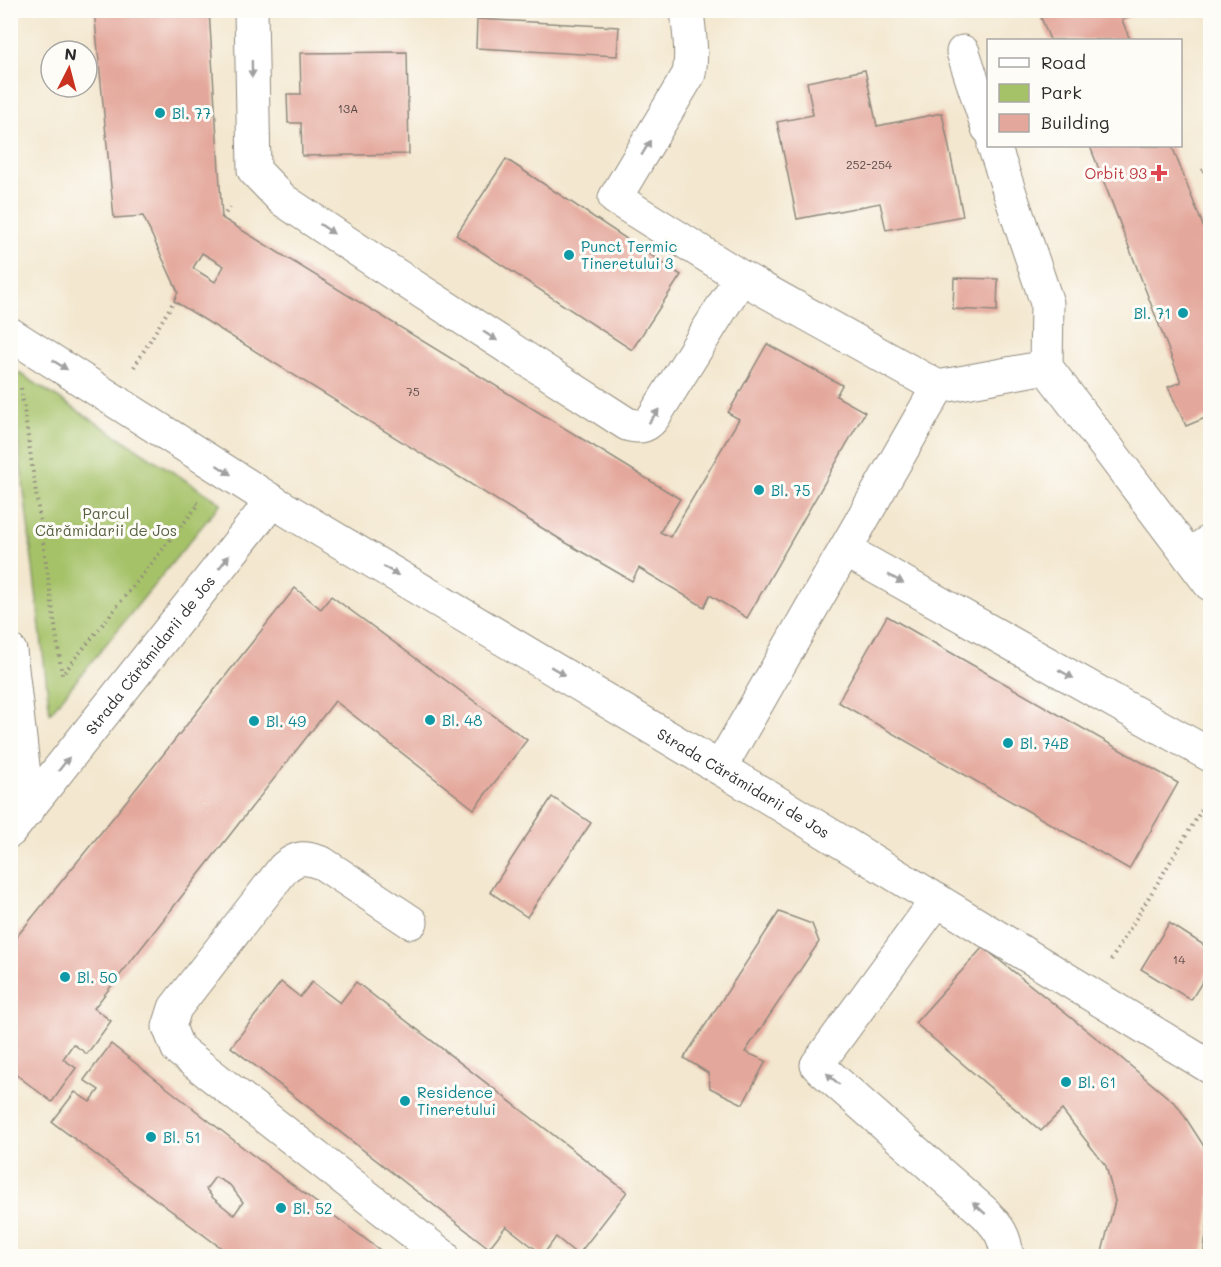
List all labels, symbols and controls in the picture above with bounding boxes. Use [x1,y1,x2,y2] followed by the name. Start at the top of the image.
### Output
[39,39,99,99] north arrow
[987,39,1182,147] legend
[63,43,78,65] text: N
[1041,50,1086,74] text: Road
[247,59,257,78] one-way arrow
[1041,80,1082,104] text: Park
[338,100,358,116] house number: 13A
[172,103,211,123] place label: Bl. 77
[153,106,167,120] marker: Bl. 77
[1041,110,1109,134] text: Building
[640,140,651,156] one-way arrow
[846,156,892,172] house number: 252-254
[1084,163,1147,183] place label: Orbit 93
[1152,166,1166,180] marker: Orbit 93
[318,223,334,235] one-way arrow
[581,236,678,273] place label: Punct Termic Tineretului 3
[562,248,576,262] marker: Punct Termic Tineretului 3
[1134,303,1171,323] place label: Bl. 71
[1176,306,1190,320] marker: Bl. 71
[482,330,498,341] one-way arrow
[52,360,68,371] one-way arrow
[406,383,420,399] house number: 75
[647,409,659,424] one-way arrow
[216,464,232,476] one-way arrow
[771,480,810,500] place label: Bl. 75
[752,483,766,497] marker: Bl. 75
[35,503,177,540] park label: Parcul Cărămidarii de Jos
[218,554,231,570] one-way arrow
[383,566,399,577] one-way arrow
[81,571,219,738] street label: Strada Cărămidarii de Jos
[888,574,905,584] one-way arrow
[550,666,566,677] one-way arrow
[1058,669,1075,679] one-way arrow
[442,710,482,730] place label: Bl. 48
[266,711,306,731] place label: Bl. 49
[423,713,437,727] marker: Bl. 48
[247,714,261,728] marker: Bl. 49
[654,723,833,842] street label: Strada Cărămidarii de Jos
[1020,733,1069,753] place label: Bl. 74B
[1001,736,1015,750] marker: Bl. 74B
[57,757,70,772] one-way arrow
[1173,951,1185,967] house number: 14
[77,967,117,987] place label: Bl. 50
[58,970,72,984] marker: Bl. 50
[1078,1072,1116,1092] place label: Bl. 61
[826,1073,841,1086] one-way arrow
[1059,1075,1073,1089] marker: Bl. 61
[417,1082,496,1119] place label: Residence Tineretului
[398,1094,412,1108] marker: Residence Tineretului
[163,1127,201,1147] place label: Bl. 51
[144,1130,158,1144] marker: Bl. 51
[293,1198,332,1218] place label: Bl. 52
[274,1201,288,1215] marker: Bl. 52
[972,1202,987,1215] one-way arrow

